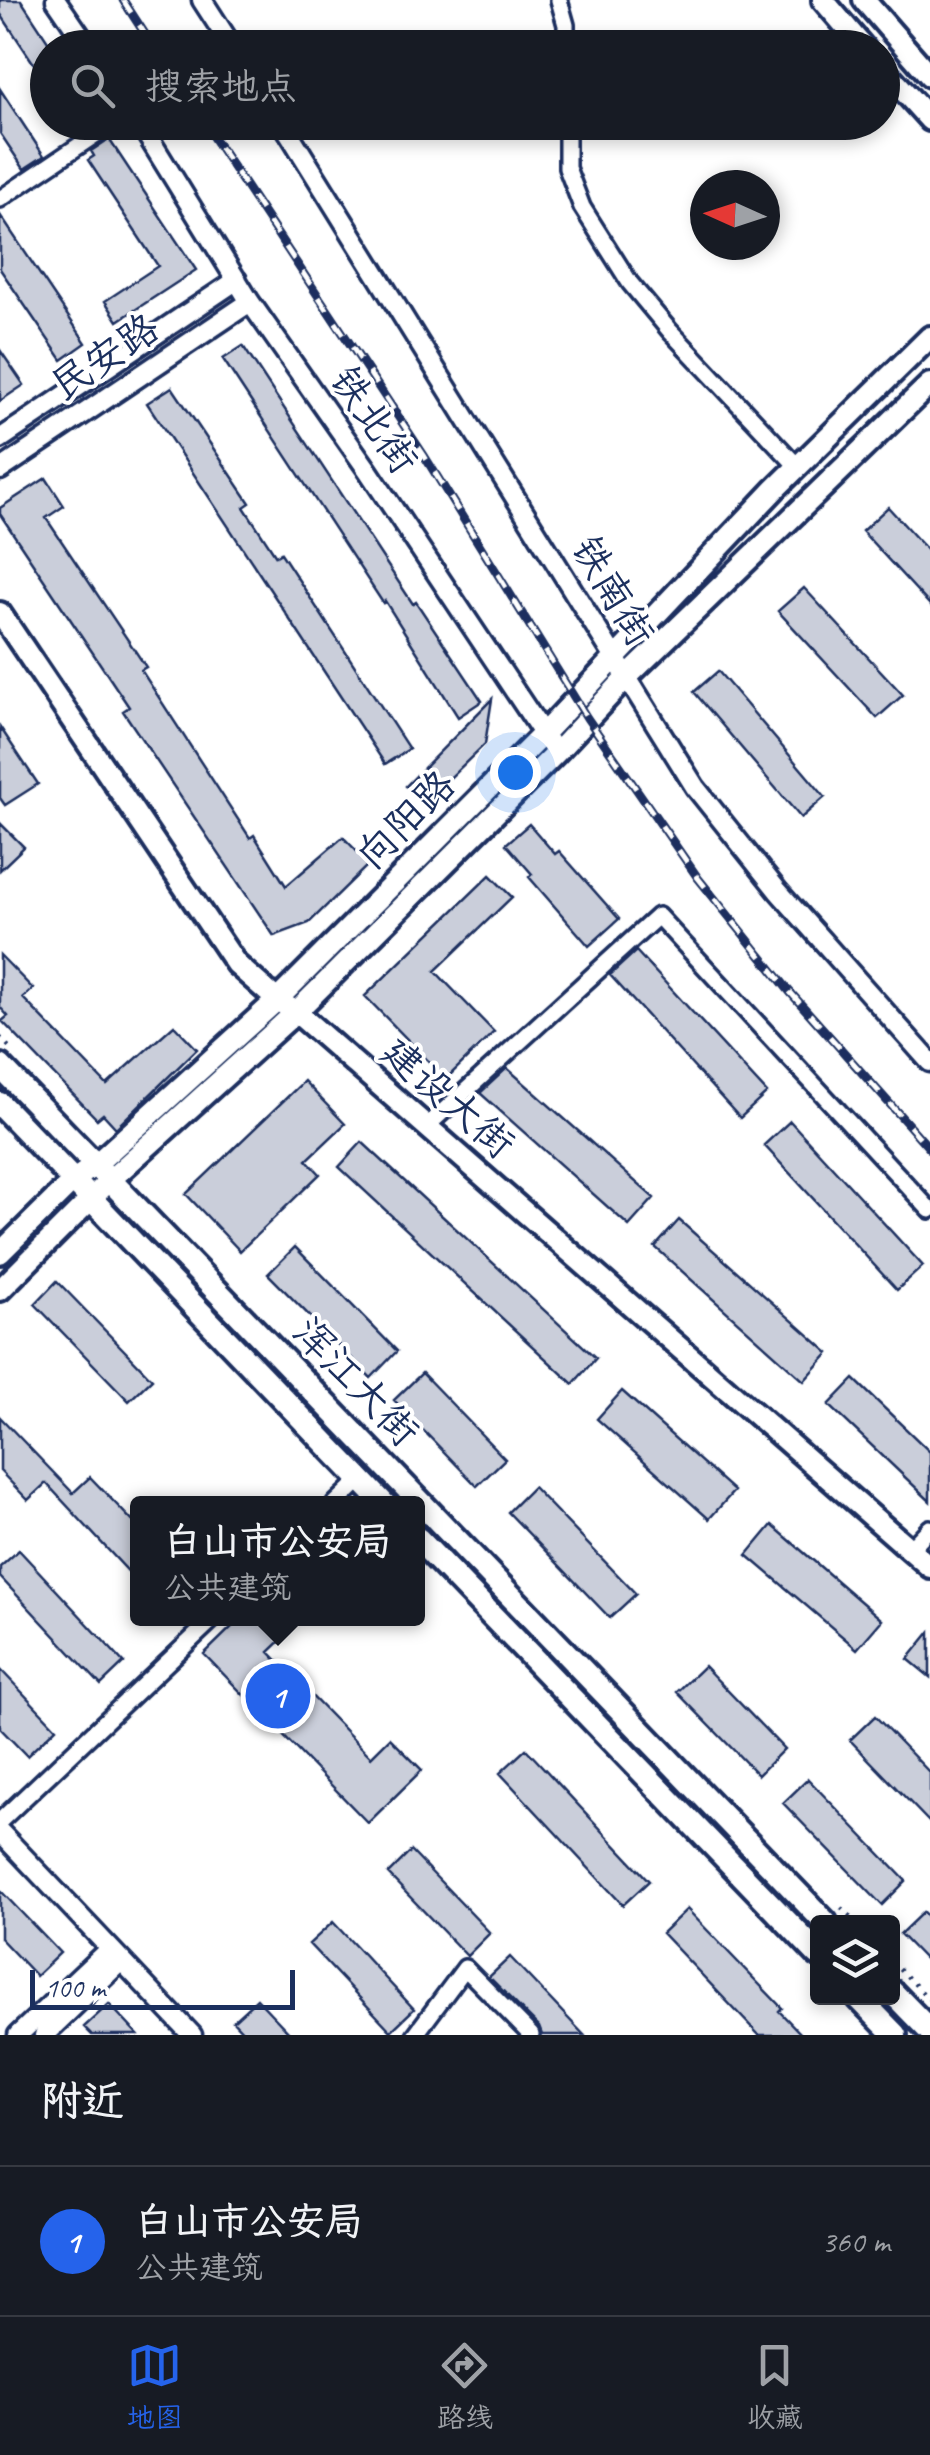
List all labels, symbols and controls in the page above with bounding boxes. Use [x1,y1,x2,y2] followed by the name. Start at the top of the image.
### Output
[30,30,900,140] search box
[65,58,120,113] icon: search
[145,63,297,110] text: 搜索地点
[690,170,780,260] north arrow
[41,303,169,411] street label: 民安路
[319,357,429,483] street label: 铁北街
[561,527,665,655] street label: 铁南街
[490,747,541,798] your location
[346,760,466,880] street label: 向阳路
[371,1027,525,1169] street label: 建设大街
[282,1307,430,1457] street label: 浑江大街
[130,1496,425,1626] popup
[163,1518,392,1565] text: 白山市公安局
[163,1567,292,1608] text: 公共建筑
[246,1658,310,1734] pin: 1
[810,1915,900,2005] map controls
[810,1915,900,2005] button: layers
[30,1965,295,2010] scale bar
[45,1970,105,2005] text: 100 m
[40,2075,124,2128] text: 附近
[135,2198,363,2245] text: 白山市公安局
[65,2221,80,2262] text: 1
[821,2221,890,2262] text: 360 m
[135,2247,263,2288] text: 公共建筑
[127,2338,183,2435] tab: 地图
[437,2338,493,2435] tab: 路线
[747,2338,803,2435] tab: 收藏

